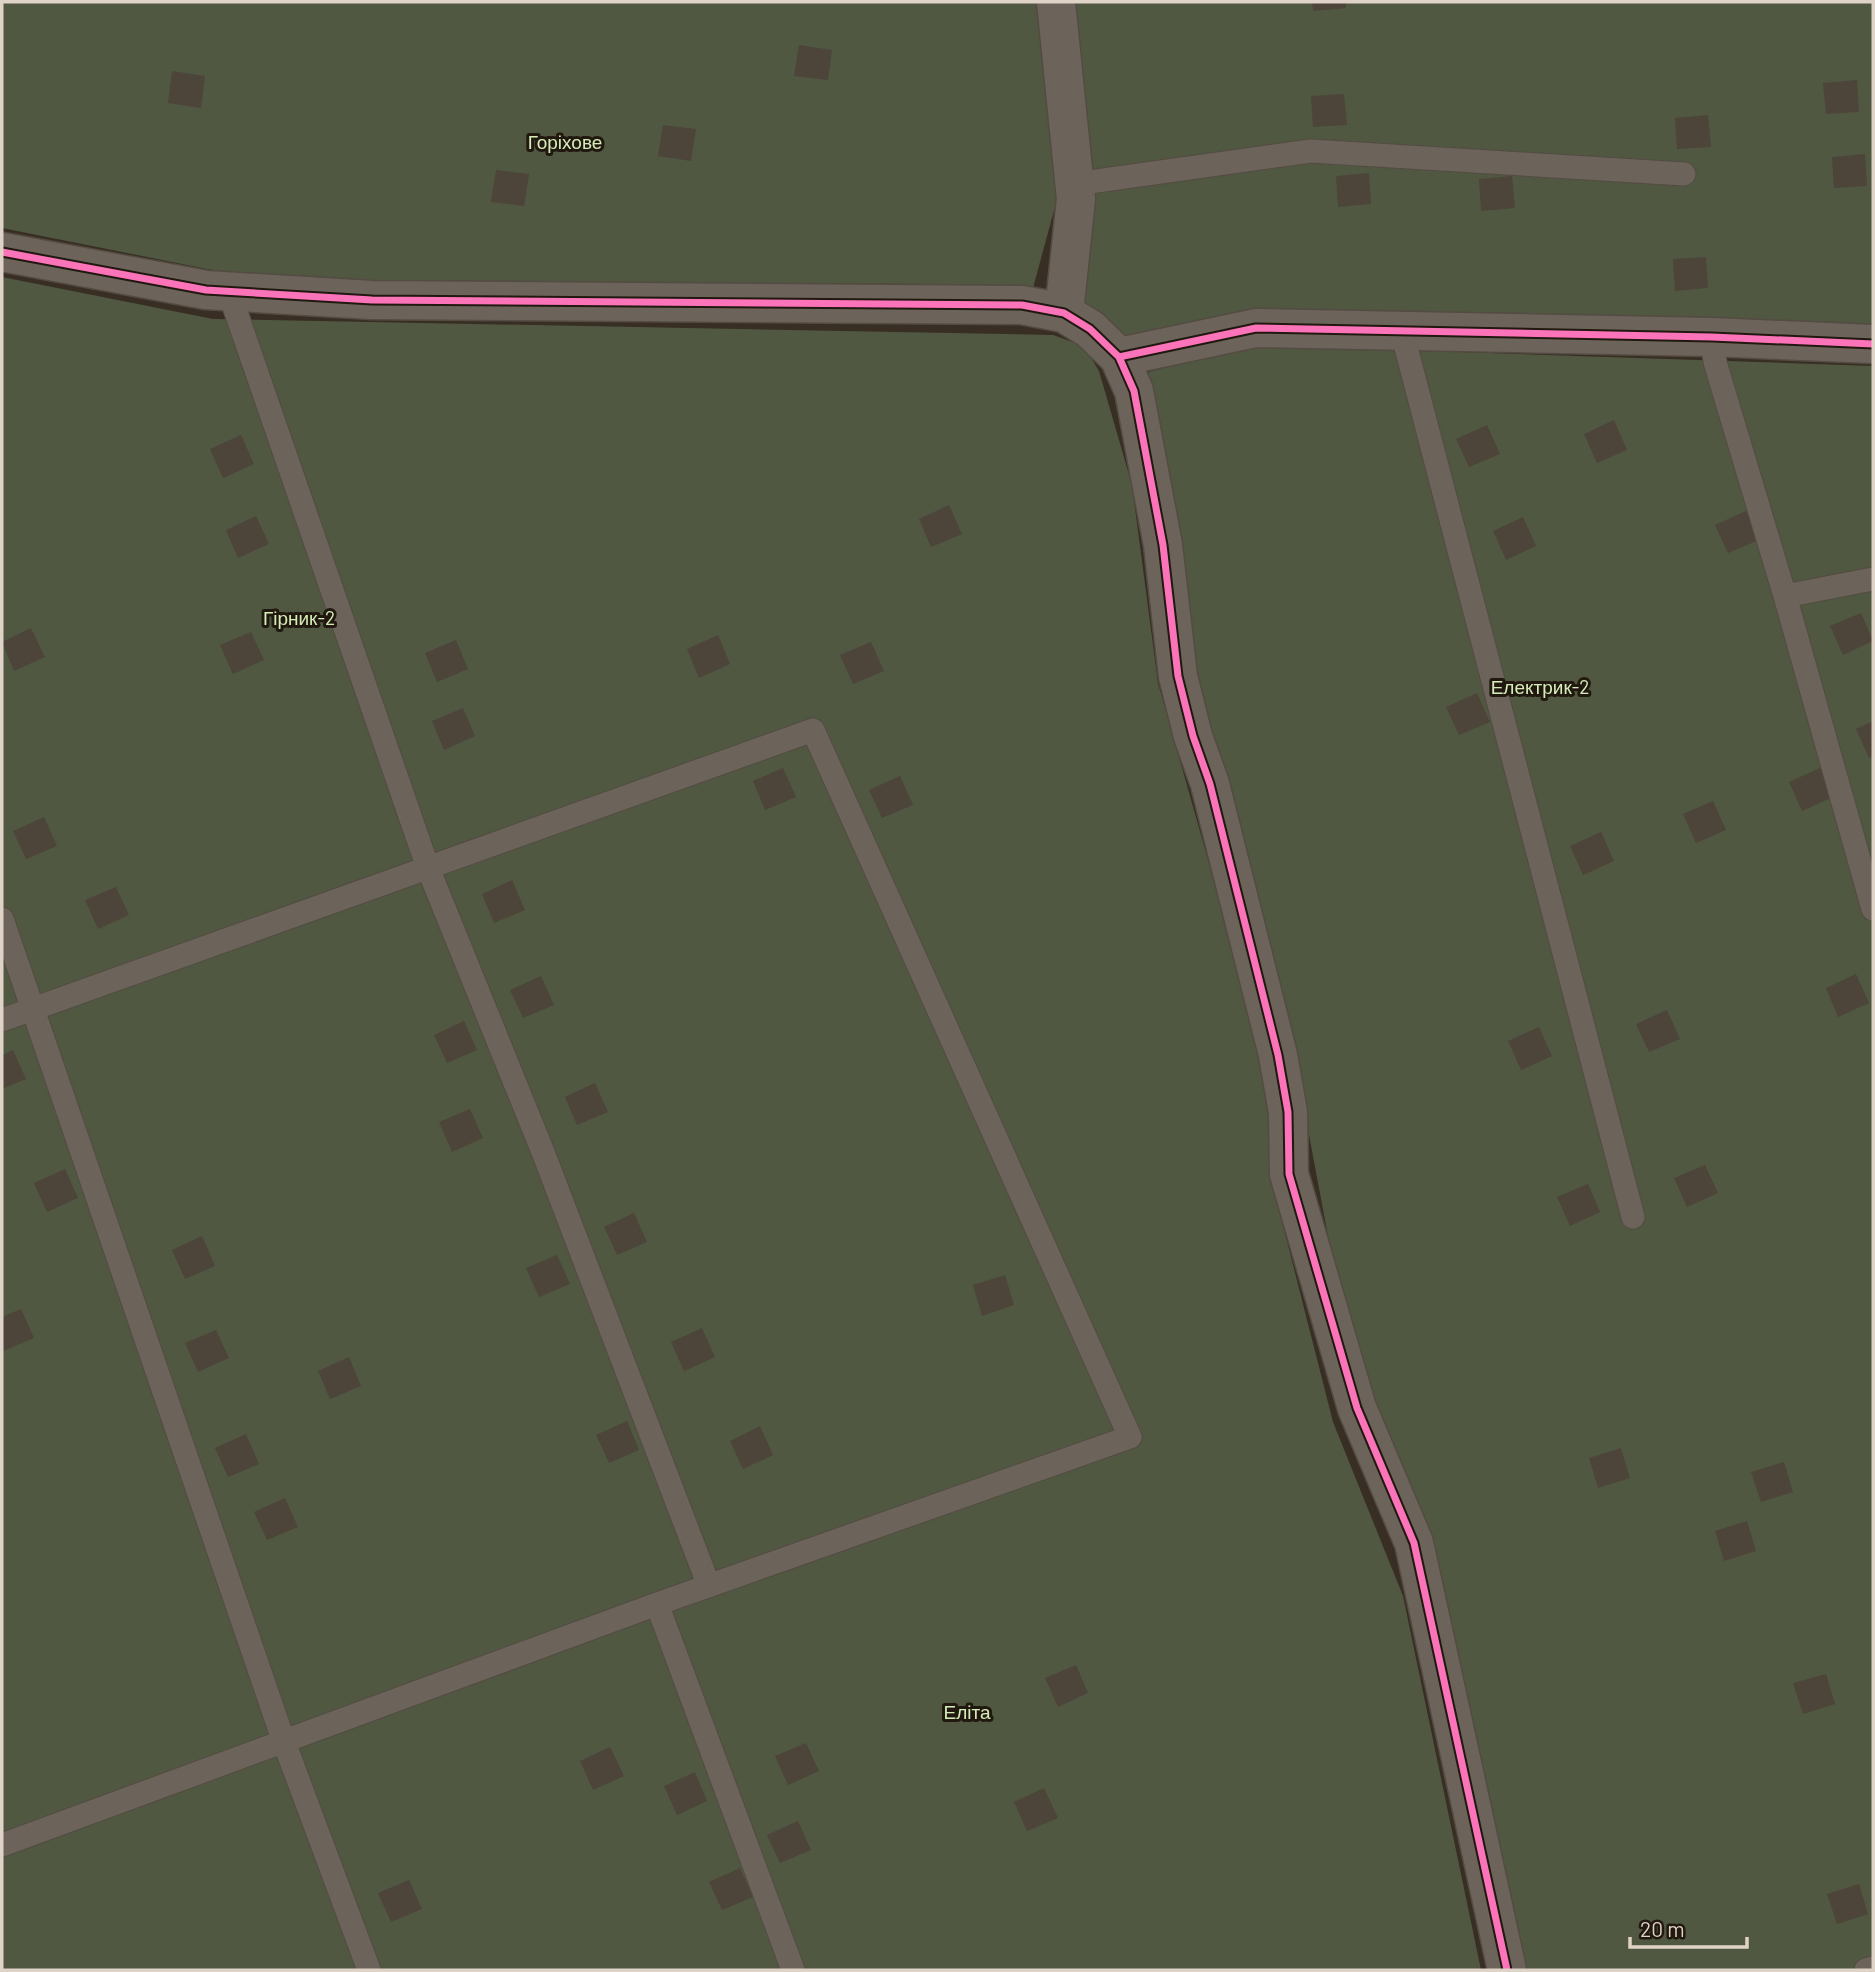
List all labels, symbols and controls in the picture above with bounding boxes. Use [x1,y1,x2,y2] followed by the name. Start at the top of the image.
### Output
[528,130,602,153] park label: Горіхове
[263,606,335,629] park label: Гірник-2
[1491,675,1589,698] park label: Електрик-2
[943,1700,991,1723] park label: Еліта
[1630,1906,1747,1950] scale bar
[1640,1916,1685,1941] text: 20 m

